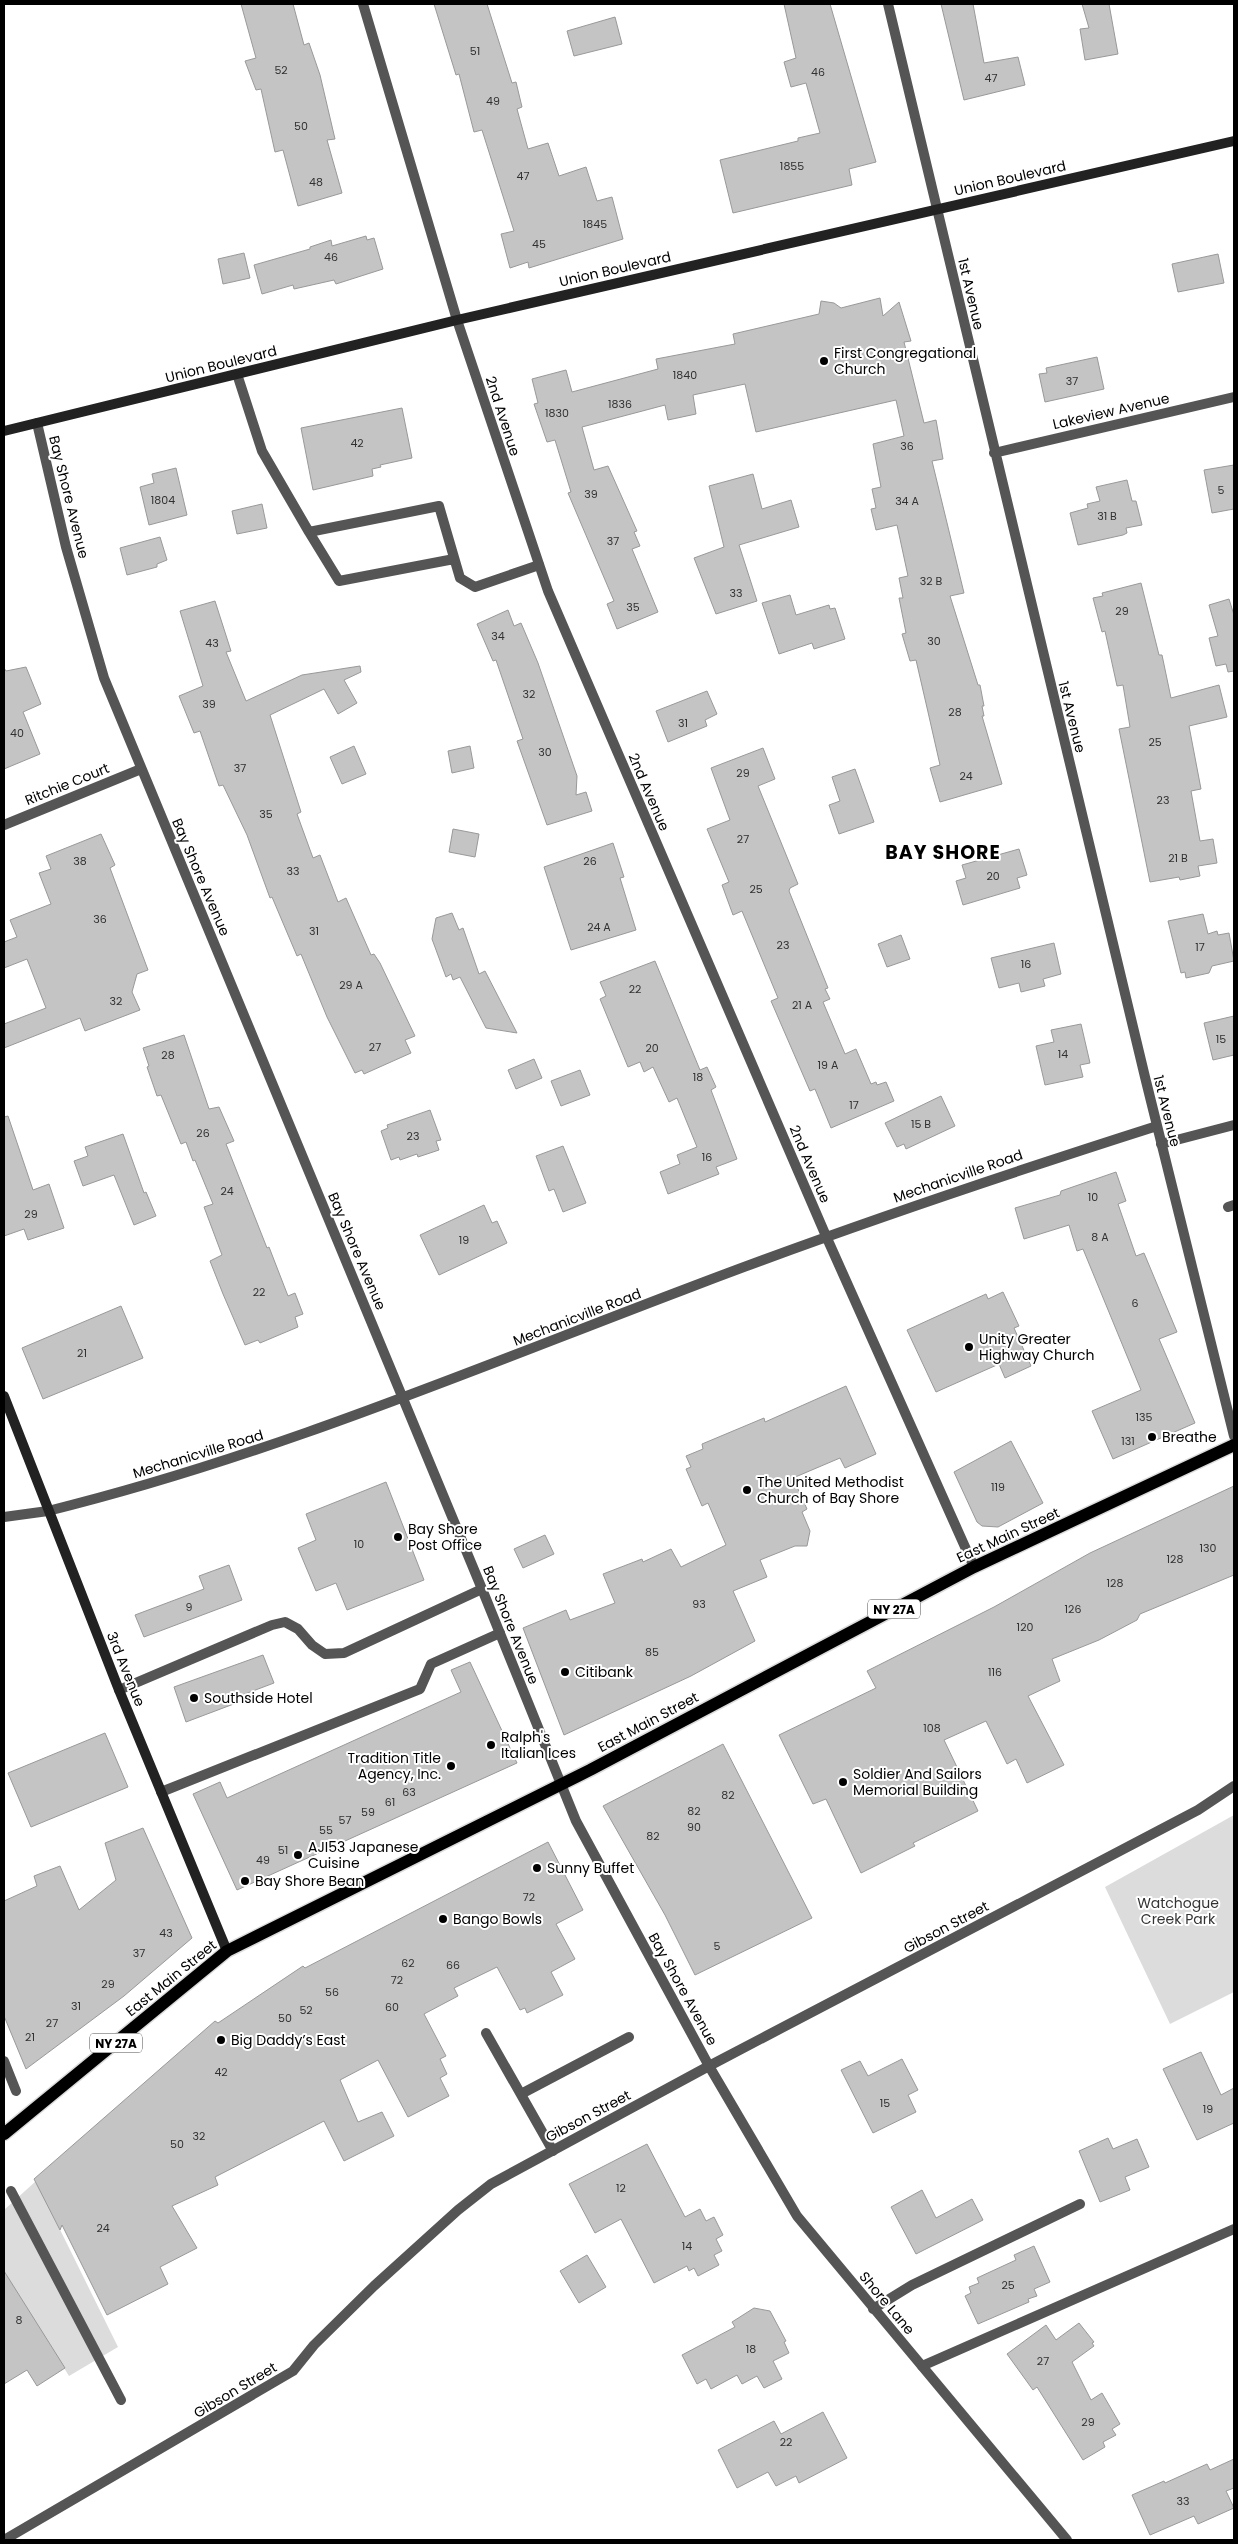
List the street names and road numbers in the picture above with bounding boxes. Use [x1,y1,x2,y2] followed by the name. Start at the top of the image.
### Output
[952,155,1068,201] street label: Union Boulevard
[557,246,673,292] street label: Union Boulevard
[953,256,989,332] street label: 1st Avenue
[163,340,279,388] street label: Union Boulevard
[481,374,525,459] street label: 2nd Avenue
[1051,388,1172,434] street label: Lakeview Avenue
[44,433,94,561] street label: Bay Shore Avenue
[1053,679,1091,755] street label: 1st Avenue
[624,750,674,834] street label: 2nd Avenue
[22,758,112,810] street label: Ritchie Court
[167,815,235,939] street label: Bay Shore Avenue
[1148,1073,1186,1149] street label: 1st Avenue
[785,1122,835,1206] street label: 2nd Avenue
[891,1144,1025,1208] street label: Mechanicville Road
[323,1189,391,1313] street label: Bay Shore Avenue
[510,1283,644,1351] street label: Mechanicville Road
[130,1425,266,1483] street label: Mechanicville Road
[953,1502,1063,1568] street label: East Main Street
[478,1563,544,1687] street label: Bay Shore Avenue
[868,1600,920,1618] road number: NY 27A
[102,1629,150,1710] street label: 3rd Avenue
[594,1687,702,1757] street label: East Main Street
[900,1896,992,1958] street label: Gibson Street
[644,1929,722,2049] street label: Bay Shore Avenue
[121,1935,221,2021] street label: East Main Street
[90,2034,142,2052] road number: NY 27A
[542,2085,634,2147] street label: Gibson Street
[855,2267,920,2339] street label: Shore Lane
[190,2357,280,2423] street label: Gibson Street

